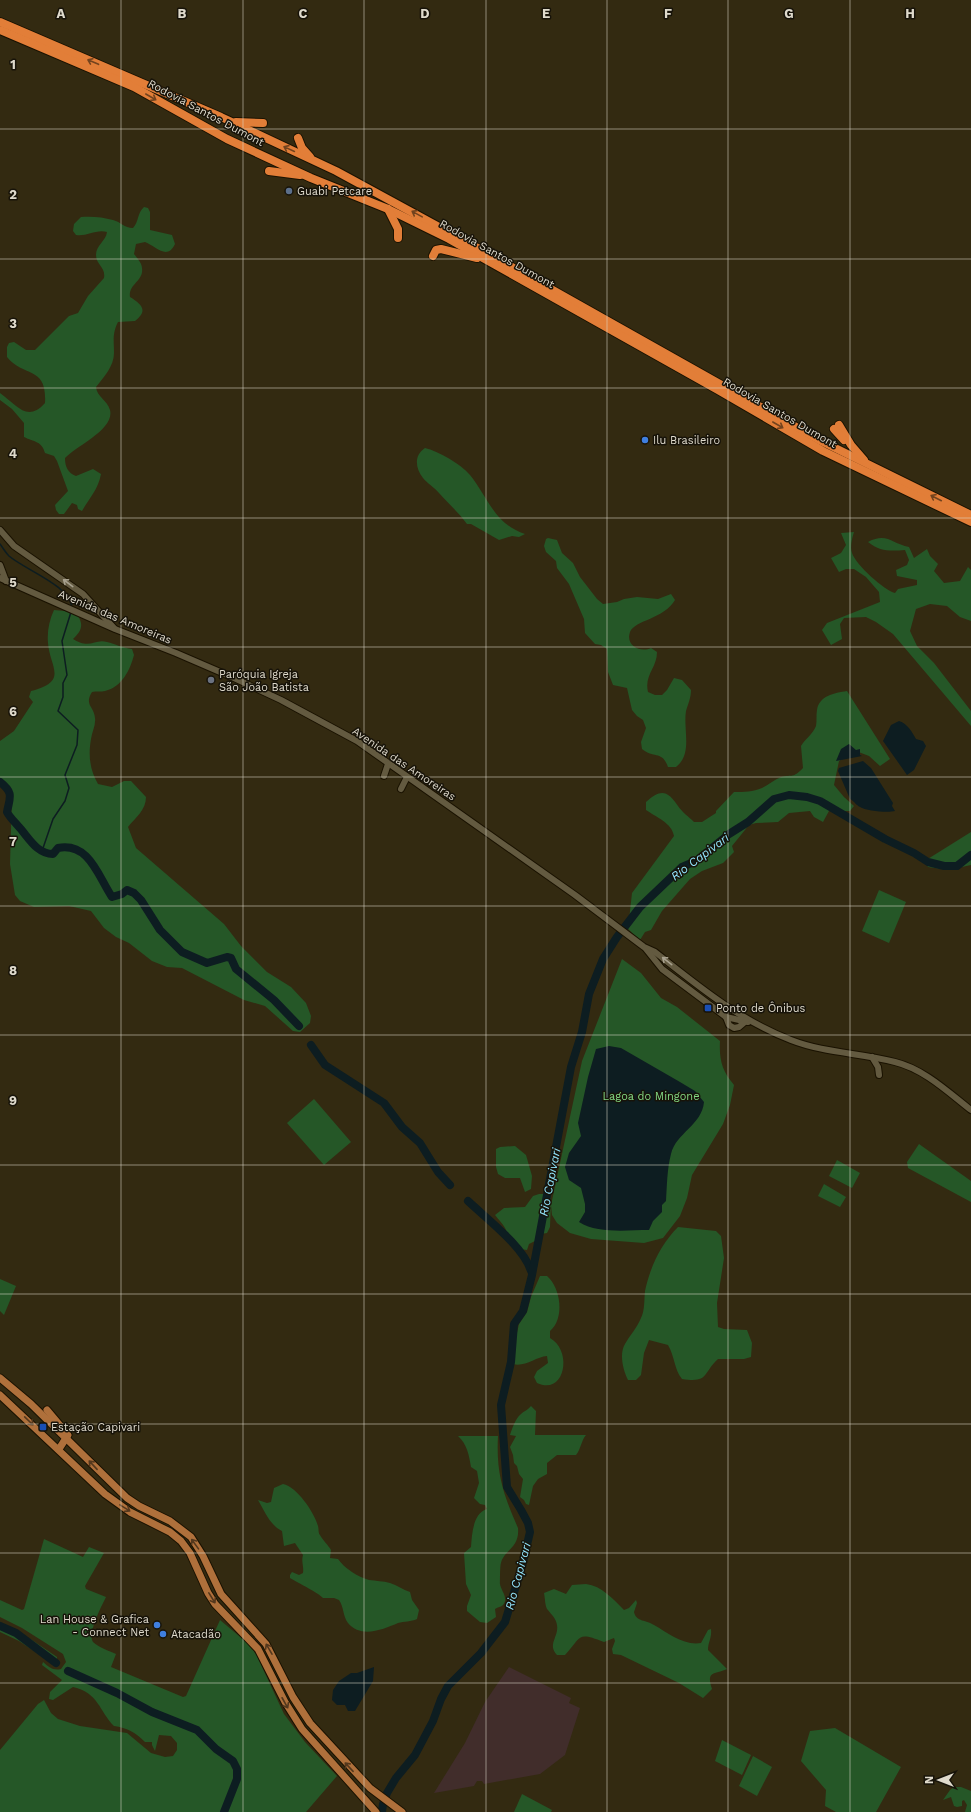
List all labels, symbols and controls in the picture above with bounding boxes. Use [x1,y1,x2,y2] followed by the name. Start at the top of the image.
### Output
[57,6,66,21] text: A
[178,6,187,21] text: B
[299,6,308,21] text: C
[420,6,430,21] text: D
[542,6,550,21] text: E
[664,6,672,21] text: F
[784,6,794,21] text: G
[905,6,915,21] text: H
[10,57,16,72] text: 1
[87,58,99,65] one-way arrow
[146,77,267,149] street label: Rodovia Santos Dumont
[145,93,157,101] one-way arrow
[283,145,295,152] one-way arrow
[297,185,372,198] place label: Guabi Petcare
[284,186,294,196] marker: Guabi Petcare
[9,187,17,202] text: 2
[411,210,423,217] one-way arrow
[437,217,557,291] street label: Rodovia Santos Dumont
[9,316,17,331] text: 3
[721,375,840,451] street label: Rodovia Santos Dumont
[772,421,784,429] one-way arrow
[653,434,720,447] place label: Ilu Brasileiro
[640,435,650,445] marker: Ilu Brasileiro
[9,446,18,461] text: 4
[930,494,942,501] one-way arrow
[9,575,17,590] text: 5
[62,579,73,587] one-way arrow
[56,587,174,647] street label: Avenida das Amoreiras
[219,668,309,694] place label: Paróquia Igreja São João Batista
[206,675,216,685] marker: Paróquia Igreja São João Batista
[9,704,17,719] text: 6
[350,725,458,804] street label: Avenida das Amoreiras
[668,830,733,883] water label: Rio Capivari
[9,834,17,849] text: 7
[661,957,672,966] one-way arrow
[9,963,17,978] text: 8
[716,1001,805,1015] place label: Ponto de Ônibus
[703,1003,713,1013] marker: Ponto de Ônibus
[603,1090,699,1103] park label: Lagoa do Mingone
[9,1093,17,1108] text: 9
[537,1146,564,1217] water label: Rio Capivari
[24,1416,34,1426] one-way arrow
[51,1421,140,1434] place label: Estação Capivari
[38,1422,48,1432] marker: Estação Capivari
[89,1460,98,1470] one-way arrow
[119,1504,130,1512] one-way arrow
[191,1538,199,1549] one-way arrow
[502,1540,534,1611] water label: Rio Capivari
[208,1592,216,1604] one-way arrow
[40,1613,149,1639] place label: Lan House & Grafica - Connect Net
[152,1620,162,1630] marker: Lan House & Grafica - Connect Net
[171,1628,221,1641] place label: Atacadão
[158,1629,168,1639] marker: Atacadão
[265,1643,272,1655] one-way arrow
[282,1697,290,1709] one-way arrow
[919,1760,959,1800] north arrow
[345,1762,354,1772] one-way arrow
[923,1776,936,1784] text: N

